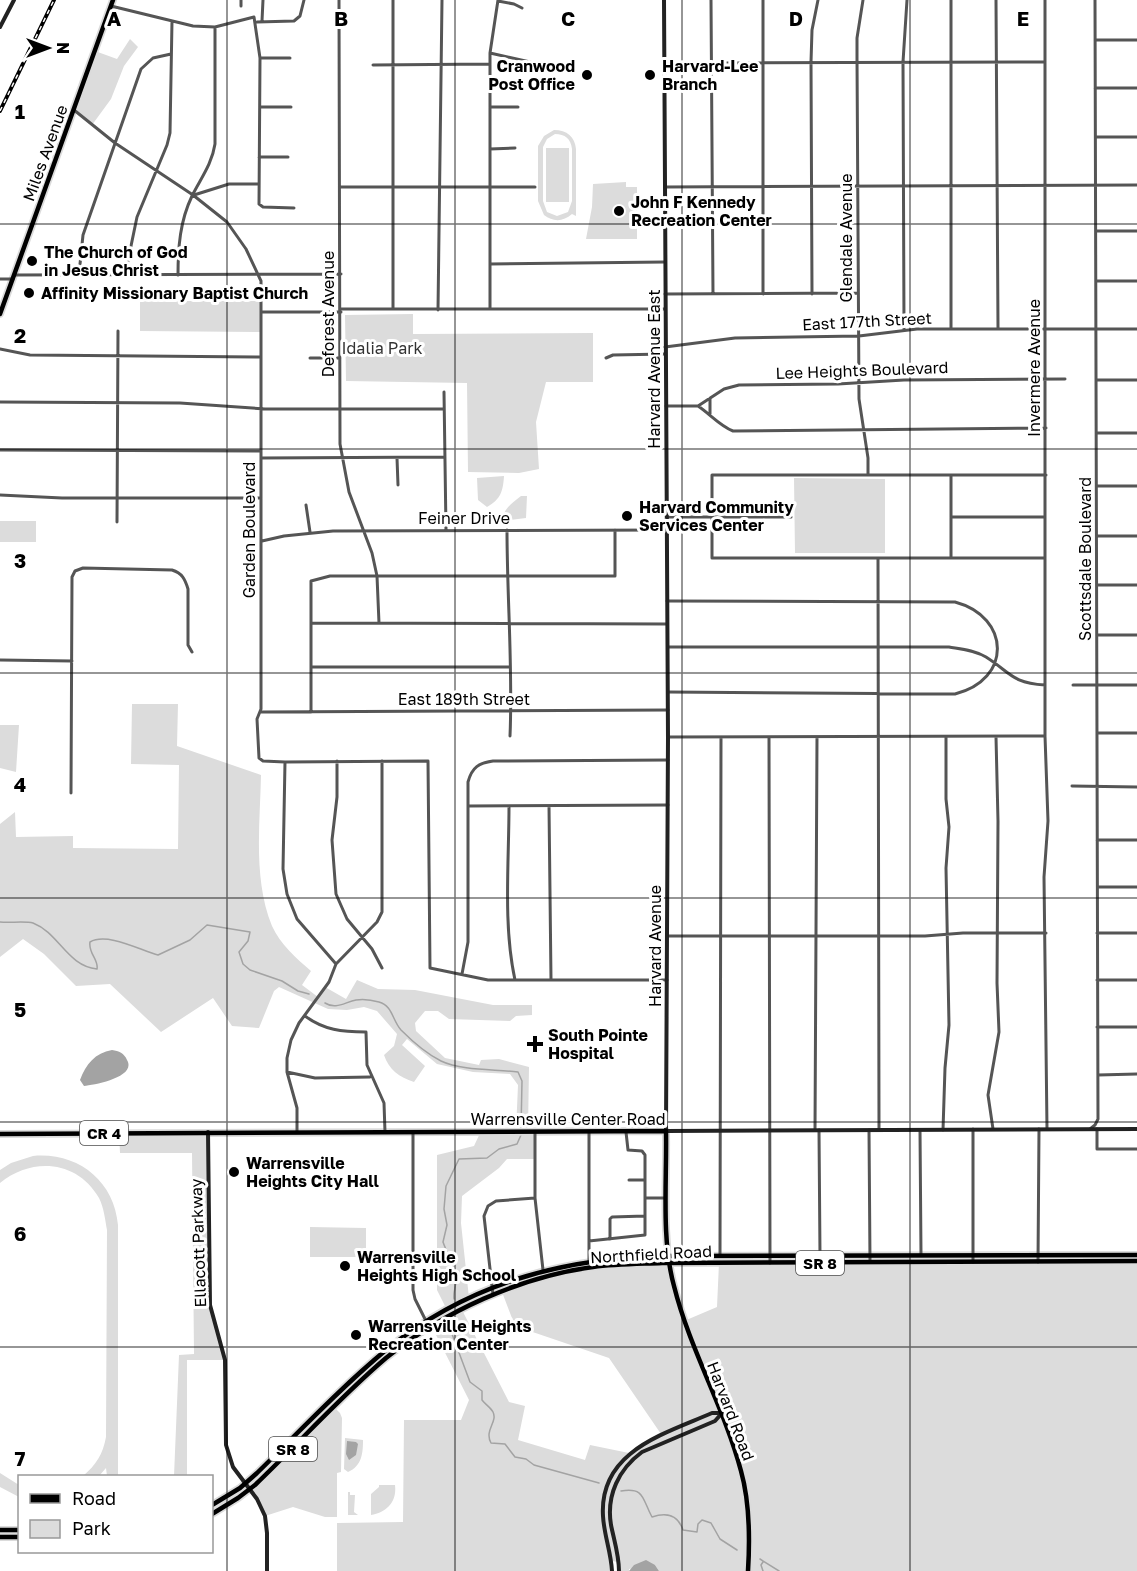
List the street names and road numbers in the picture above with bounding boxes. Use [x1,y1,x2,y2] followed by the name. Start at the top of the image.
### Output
[18,102,72,204] street label: Miles Avenue
[836,174,856,302] street label: Glendale Avenue
[318,251,338,377] street label: Deforest Avenue
[644,289,664,449] street label: Harvard Avenue East
[1024,299,1044,437] street label: Invermere Avenue
[802,308,932,334] street label: East 177th Street
[775,357,949,383] street label: Lee Heights Boulevard
[239,462,259,598] street label: Garden Boulevard
[1075,477,1095,641] street label: Scottsdale Boulevard
[418,508,510,528] street label: Feiner Drive
[398,689,530,709] street label: East 189th Street
[645,885,665,1007] street label: Harvard Avenue
[470,1109,666,1129] street label: Warrensville Center Road
[80,1121,128,1145] road number: CR 4
[186,1178,210,1308] street label: Ellacott Parkway
[590,1241,712,1267] street label: Northfield Road
[796,1251,844,1275] road number: SR 8
[703,1359,759,1463] street label: Harvard Road
[269,1437,317,1461] road number: SR 8

